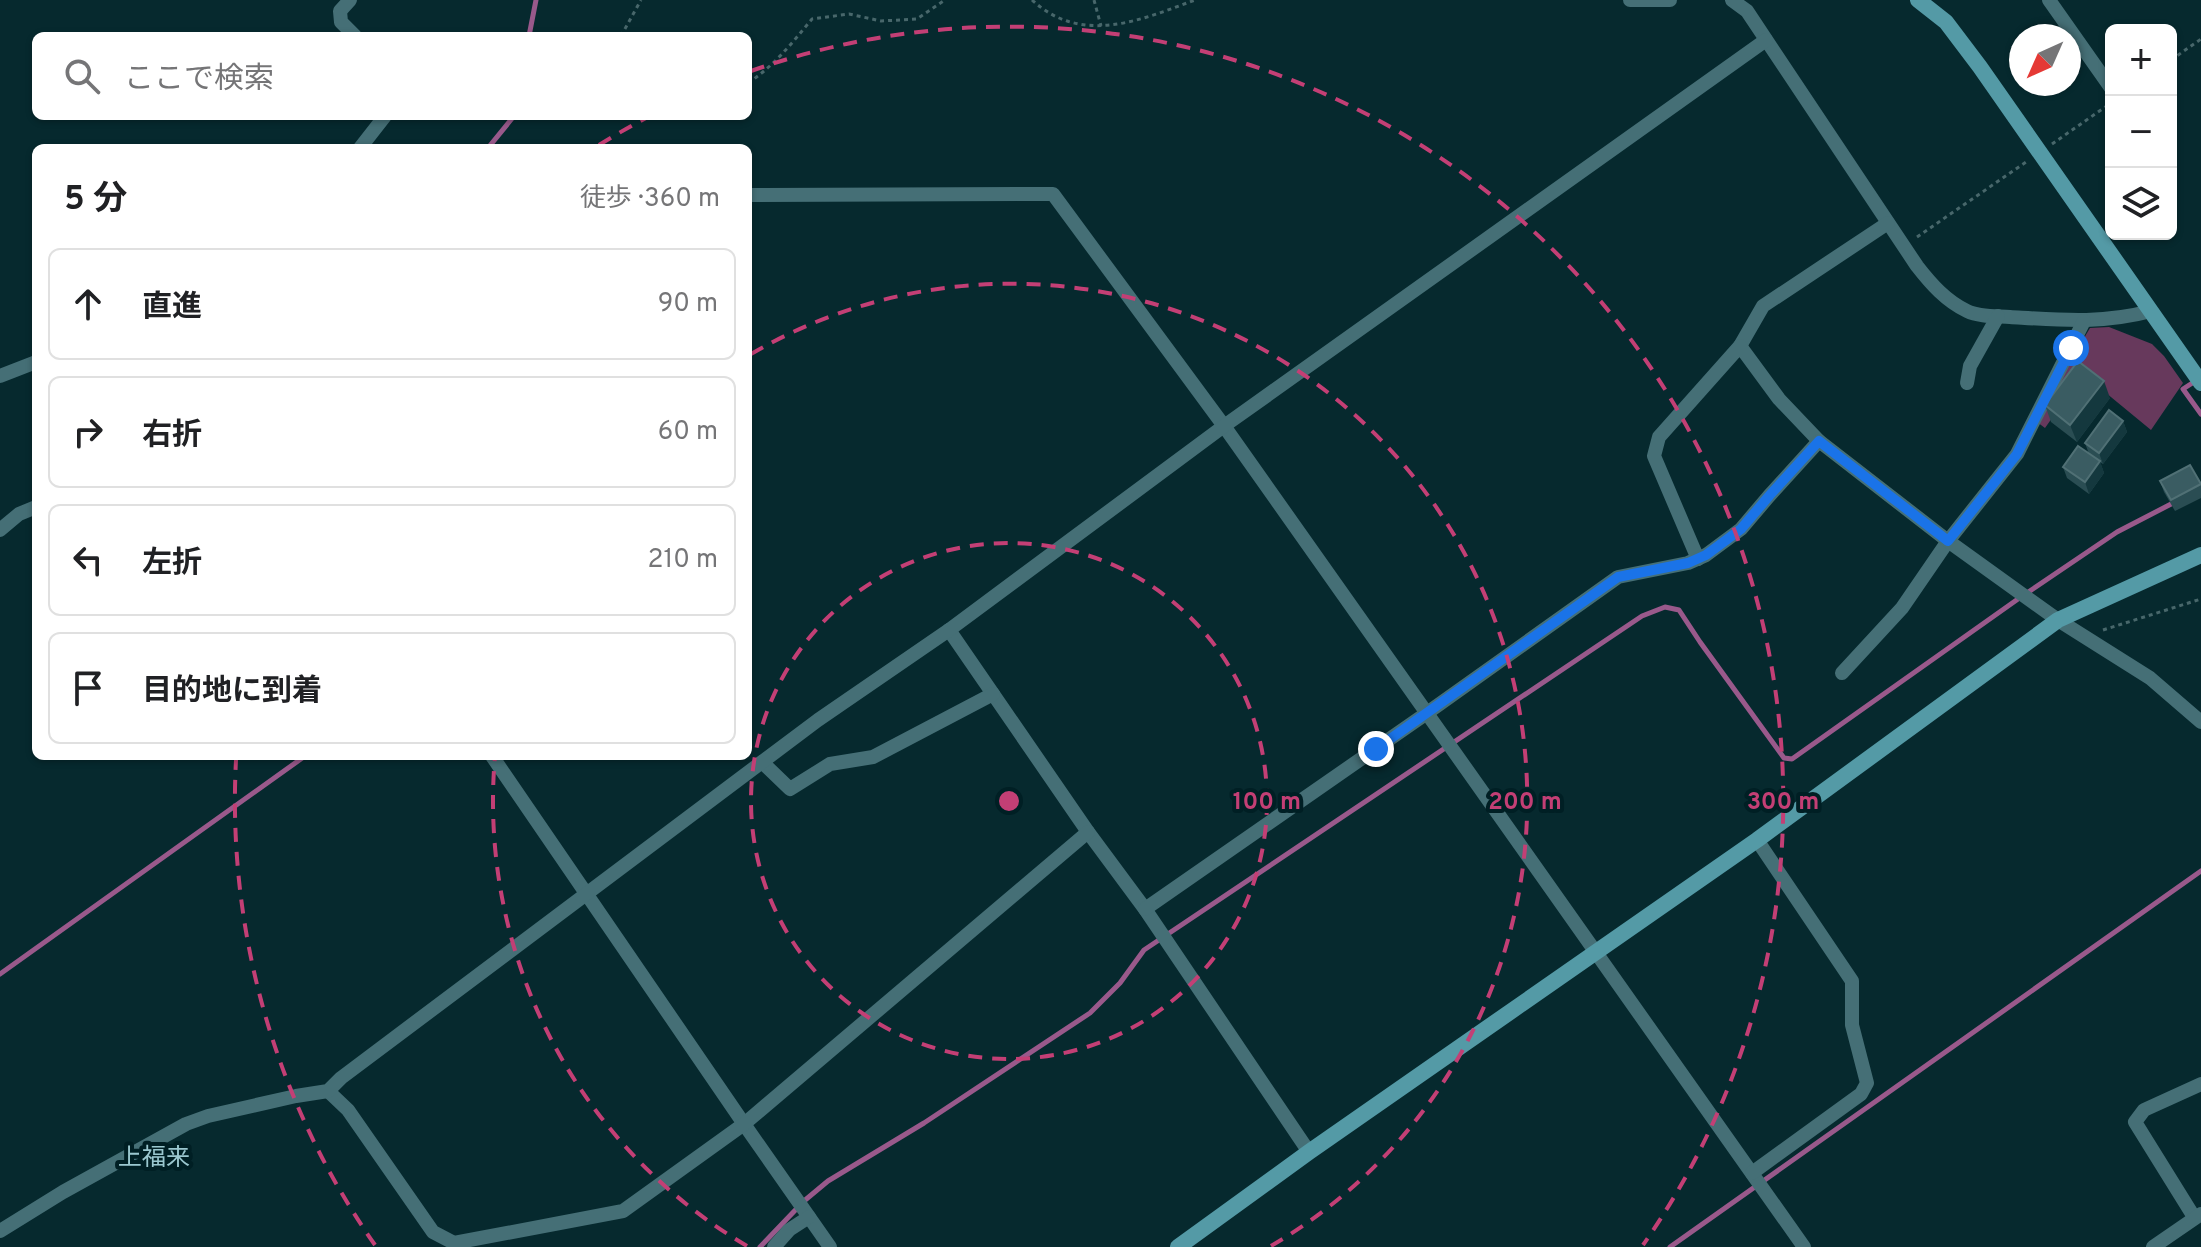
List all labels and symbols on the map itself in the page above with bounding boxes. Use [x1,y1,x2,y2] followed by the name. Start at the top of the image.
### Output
[2009,24,2081,96] north arrow
[2053,330,2089,366] route start
[1358,731,1394,767] route end
[995,787,1023,815] centre of rings
[1233,788,1301,818] text: 100 m
[1488,788,1562,818] text: 200 m
[1747,788,1819,818] text: 300 m
[118,1144,190,1174] district label: 上福来

